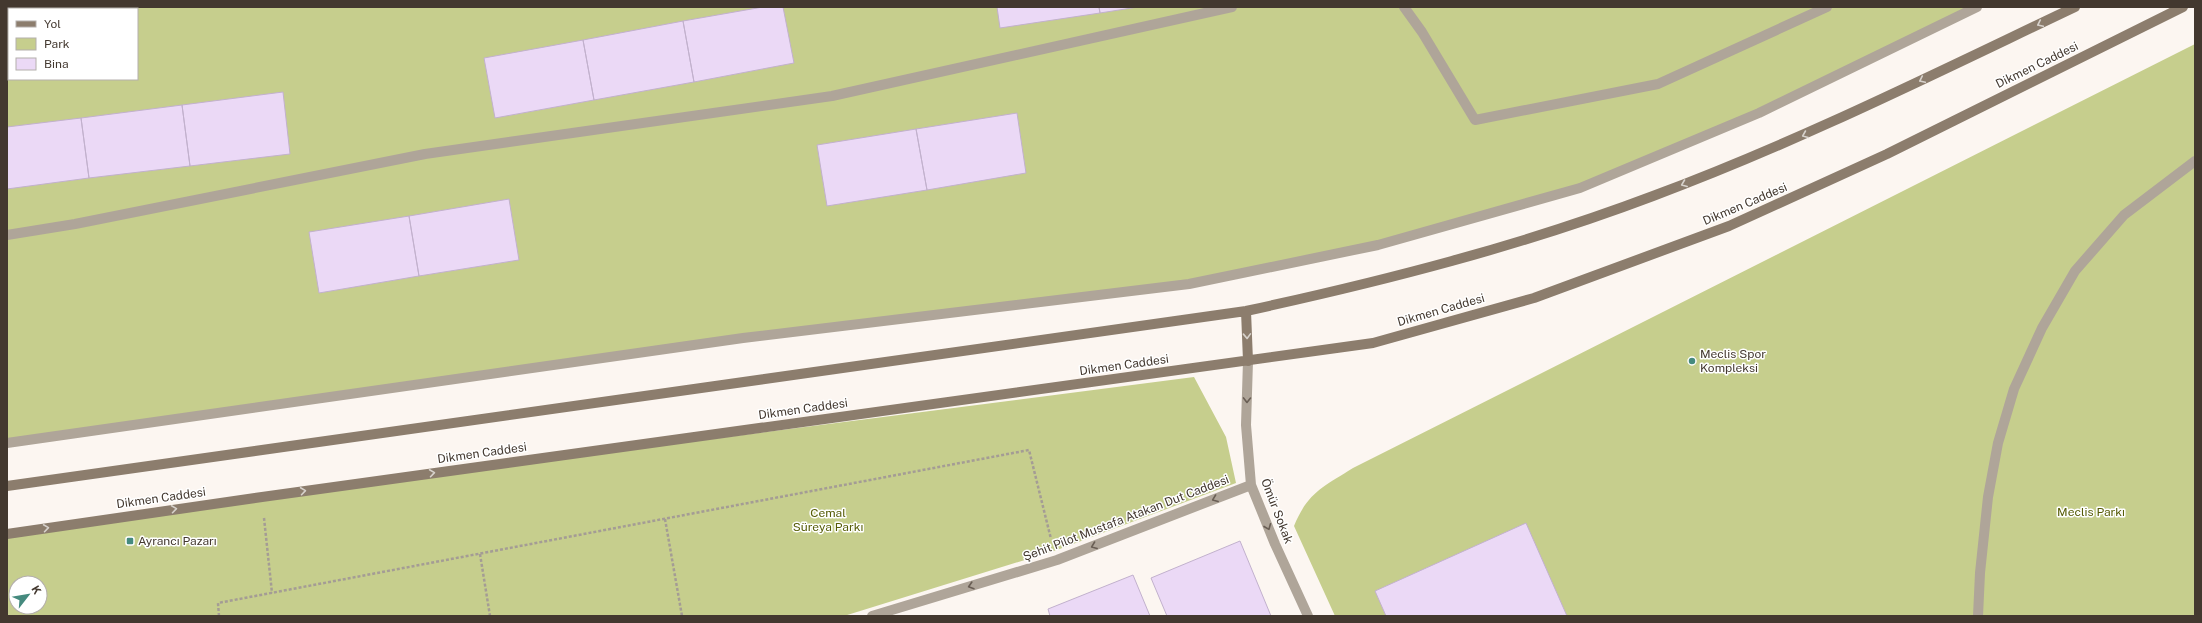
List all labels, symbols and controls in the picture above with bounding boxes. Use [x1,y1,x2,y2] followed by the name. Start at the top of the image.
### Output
[8,8,138,80] legend
[44,17,61,31] text: Yol
[2036,19,2044,27] one-way arrow
[44,37,70,51] text: Park
[1993,39,2081,91] street label: Dikmen Caddesi
[44,57,69,71] text: Bina
[1919,75,1927,83] one-way arrow
[1801,131,1808,139] one-way arrow
[1681,179,1688,187] one-way arrow
[1701,180,1789,228] street label: Dikmen Caddesi
[1396,291,1486,329] street label: Dikmen Caddesi
[1243,333,1251,339] one-way arrow
[1700,347,1766,375] place label: Meclis Spor Kompleksi
[1078,352,1170,378] street label: Dikmen Caddesi
[1687,356,1697,366] marker: Meclis Spor Kompleksi
[757,396,849,422] street label: Dikmen Caddesi
[1243,397,1251,403] one-way arrow
[436,440,528,466] street label: Dikmen Caddesi
[429,469,435,478] one-way arrow
[1021,472,1231,564] street label: Şehit Pilot Mustafa Atakan Dut Caddesi
[1258,476,1296,546] street label: Ömür Sokak
[115,485,207,511] street label: Dikmen Caddesi
[300,487,306,496] one-way arrow
[1212,494,1219,502] one-way arrow
[171,505,177,514] one-way arrow
[2057,505,2125,519] park label: Meclis Parkı
[793,506,863,534] park label: Cemal Süreya Parkı
[43,524,49,533] one-way arrow
[1264,524,1272,531] one-way arrow
[138,534,217,548] place label: Ayrancı Pazarı
[125,536,135,546] marker: Ayrancı Pazarı
[1091,541,1098,549] one-way arrow
[8,575,48,615] north arrow
[967,581,974,590] one-way arrow
[29,583,44,596] text: K

